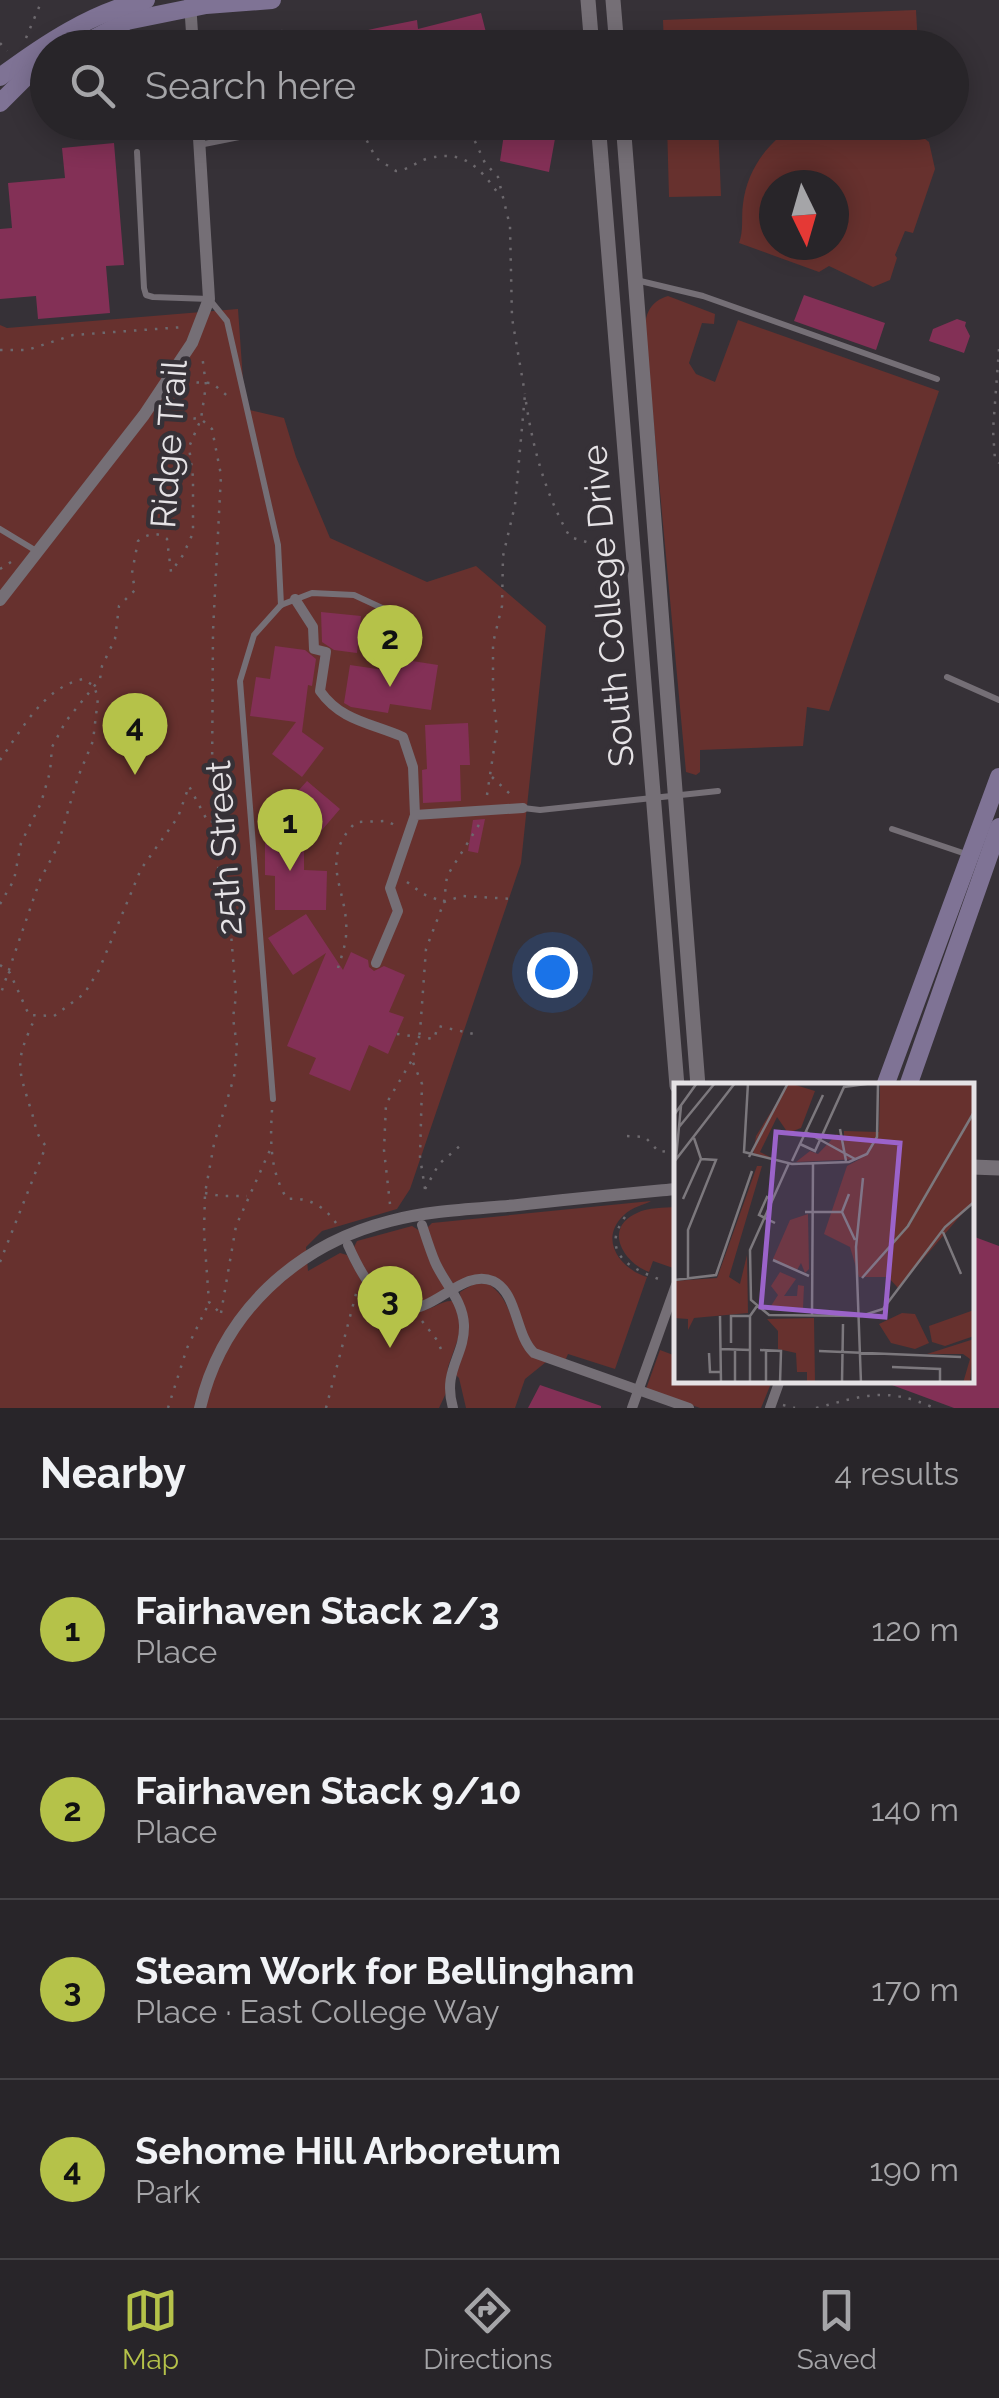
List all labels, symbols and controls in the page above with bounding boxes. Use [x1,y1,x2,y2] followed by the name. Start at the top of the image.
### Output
[30,30,969,140] search box
[65,58,120,113] icon: search
[145,63,356,108] text: Search here
[759,170,849,260] north arrow
[142,358,195,530] street label: Ridge Trail
[573,443,642,769] street label: South College Drive
[358,604,422,687] pin: 2
[102,692,168,775] pin: 4
[197,759,250,937] street label: 25th Street
[258,788,322,871] pin: 1
[527,947,578,998] your location
[674,1083,974,1383] inset map
[358,1266,422,1348] pin: 3
[40,1449,186,1498] text: Nearby
[835,1455,959,1492] text: 4 results
[135,1588,500,1633] text: Fairhaven Stack 2/3
[65,1611,80,1648] text: 1
[871,1611,959,1648] text: 120 m
[135,1633,217,1670] text: Place
[135,1768,522,1813] text: Fairhaven Stack 9/10
[63,1791,82,1828] text: 2
[871,1791,959,1828] text: 140 m
[135,1813,217,1850] text: Place
[135,1948,635,1993] text: Steam Work for Bellingham
[64,1971,81,2008] text: 3
[871,1971,959,2008] text: 170 m
[135,1993,500,2030] text: Place · East College Way
[135,2128,561,2173] text: Sehome Hill Arboretum
[63,2151,82,2188] text: 4
[869,2151,959,2188] text: 190 m
[135,2173,200,2210] text: Park
[122,2283,179,2376] tab: Map
[423,2283,553,2376] tab: Directions
[797,2283,877,2376] tab: Saved

